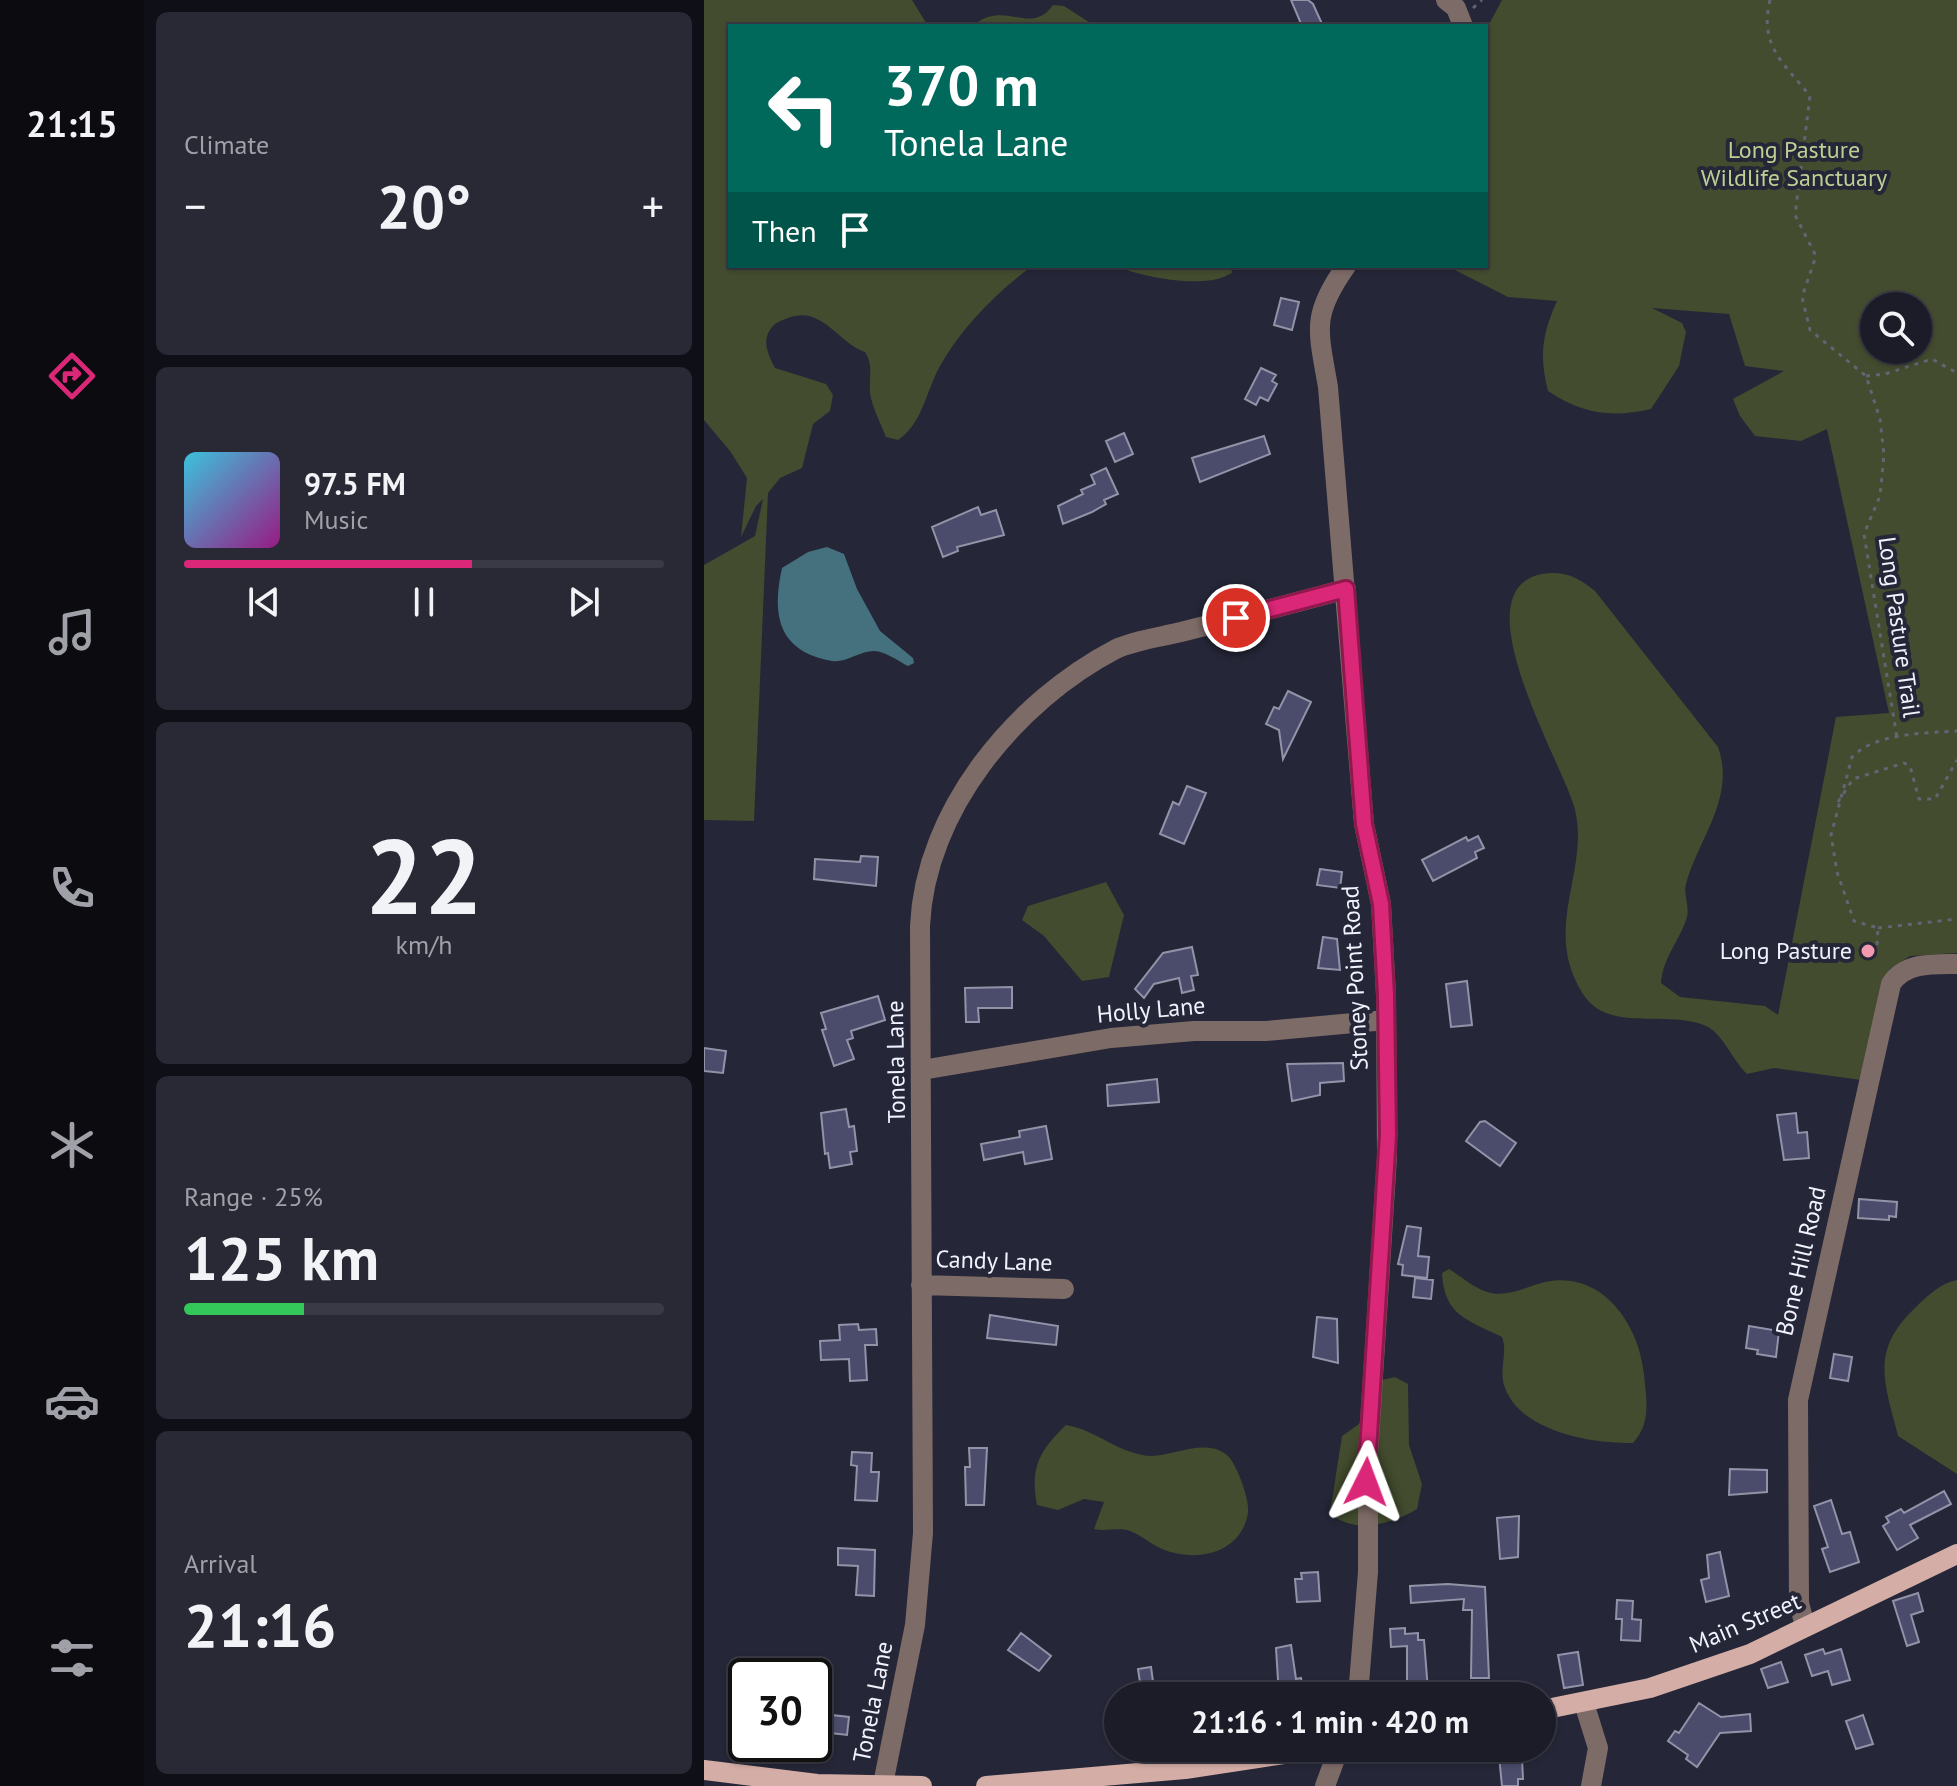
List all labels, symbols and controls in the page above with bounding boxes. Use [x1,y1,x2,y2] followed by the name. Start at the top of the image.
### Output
[884,49,1039,121] text: 370 m
[752,56,856,160] icon: left
[26,100,118,147] text: 21:15
[884,119,1068,166] text: Tonela Lane
[184,128,269,161] text: Climate
[1701,134,1887,193] park label: Long Pasture Wildlife Sanctuary
[377,167,471,245] text: 20°
[184,177,206,234] text: −
[642,177,664,234] text: +
[833,208,877,252] icon: arrive
[752,211,817,250] text: Then
[1860,292,1932,364] map controls
[1860,292,1932,364] button: search
[44,348,100,404] icon: directions
[304,464,406,503] text: 97.5 FM
[304,503,368,536] text: Music
[1871,535,1928,719] street label: Long Pasture Trail
[242,580,286,624] icon: previous
[402,580,446,624] icon: pause
[562,580,606,624] icon: next
[1202,584,1270,652] pin
[1214,596,1258,640] icon: arrive
[44,604,100,660] icon: music
[365,808,483,943] text: 22
[44,860,100,916] icon: phone
[1334,885,1375,1071] street label: Stoney Point Road
[396,928,453,961] text: km/h
[1720,935,1852,966] place label: Long Pasture
[1859,942,1877,960] marker: Long Pasture
[1095,989,1207,1030] street label: Holly Lane
[879,1000,912,1124] street label: Tonela Lane
[44,1117,100,1173] icon: climate
[184,1180,323,1213] text: Range · 25%
[1768,1183,1833,1339] street label: Bone Hill Road
[184,1219,379,1297] text: 125 km
[935,1243,1053,1278] street label: Candy Lane
[44,1373,100,1429] icon: car
[1324,1440,1408,1524] position arrow
[184,1547,257,1580] text: Arrival
[1684,1585,1805,1660] street label: Main Street
[184,1586,336,1664] text: 21:16
[44,1630,100,1686] icon: filters
[846,1639,899,1765] street label: Tonela Lane
[728,1658,832,1762] speed limit sign: 30
[1191,1702,1469,1741] text: 21:16 · 1 min · 420 m

